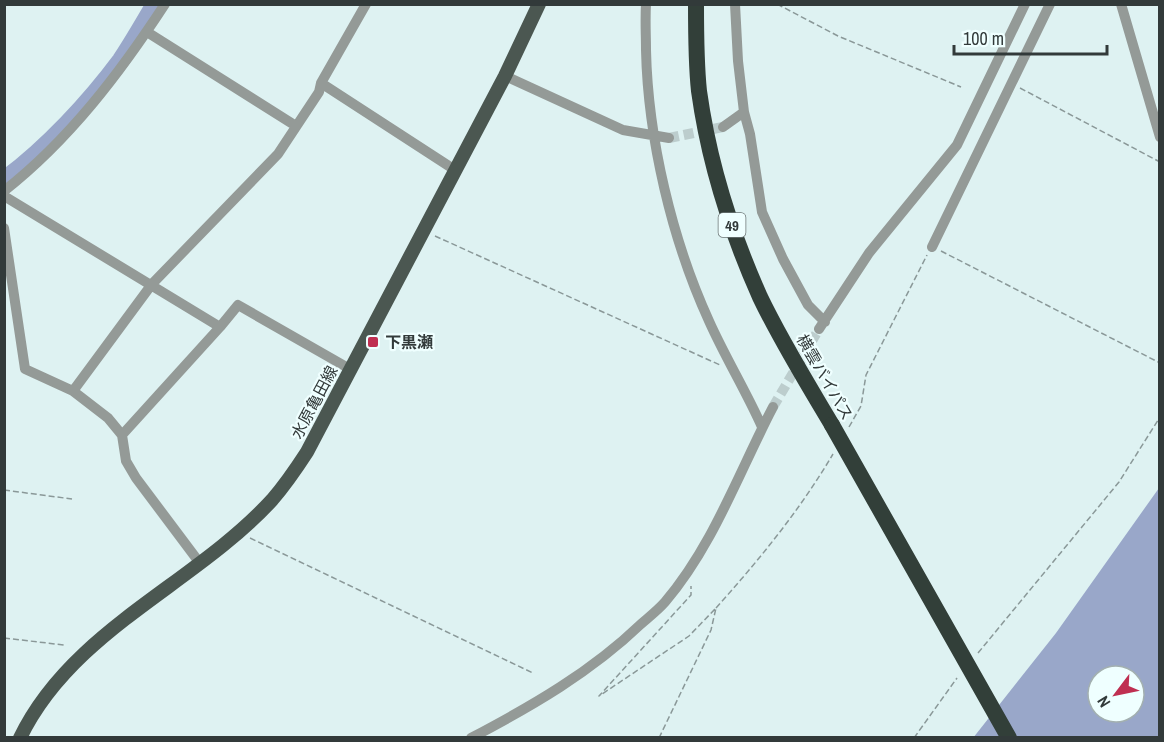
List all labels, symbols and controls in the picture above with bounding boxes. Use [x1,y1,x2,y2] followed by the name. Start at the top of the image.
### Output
[954,18,1107,56] scale bar
[963,26,1004,51] text: 100 m
[718,213,746,237] road number: 49
[792,330,858,424] street label: 横雲バイパス
[385,331,433,353] place label: 下黒瀬
[366,335,380,349] marker: 下黒瀬
[286,362,342,442] street label: 水原亀田線
[1086,664,1146,724] north arrow
[1091,692,1115,712] text: N

